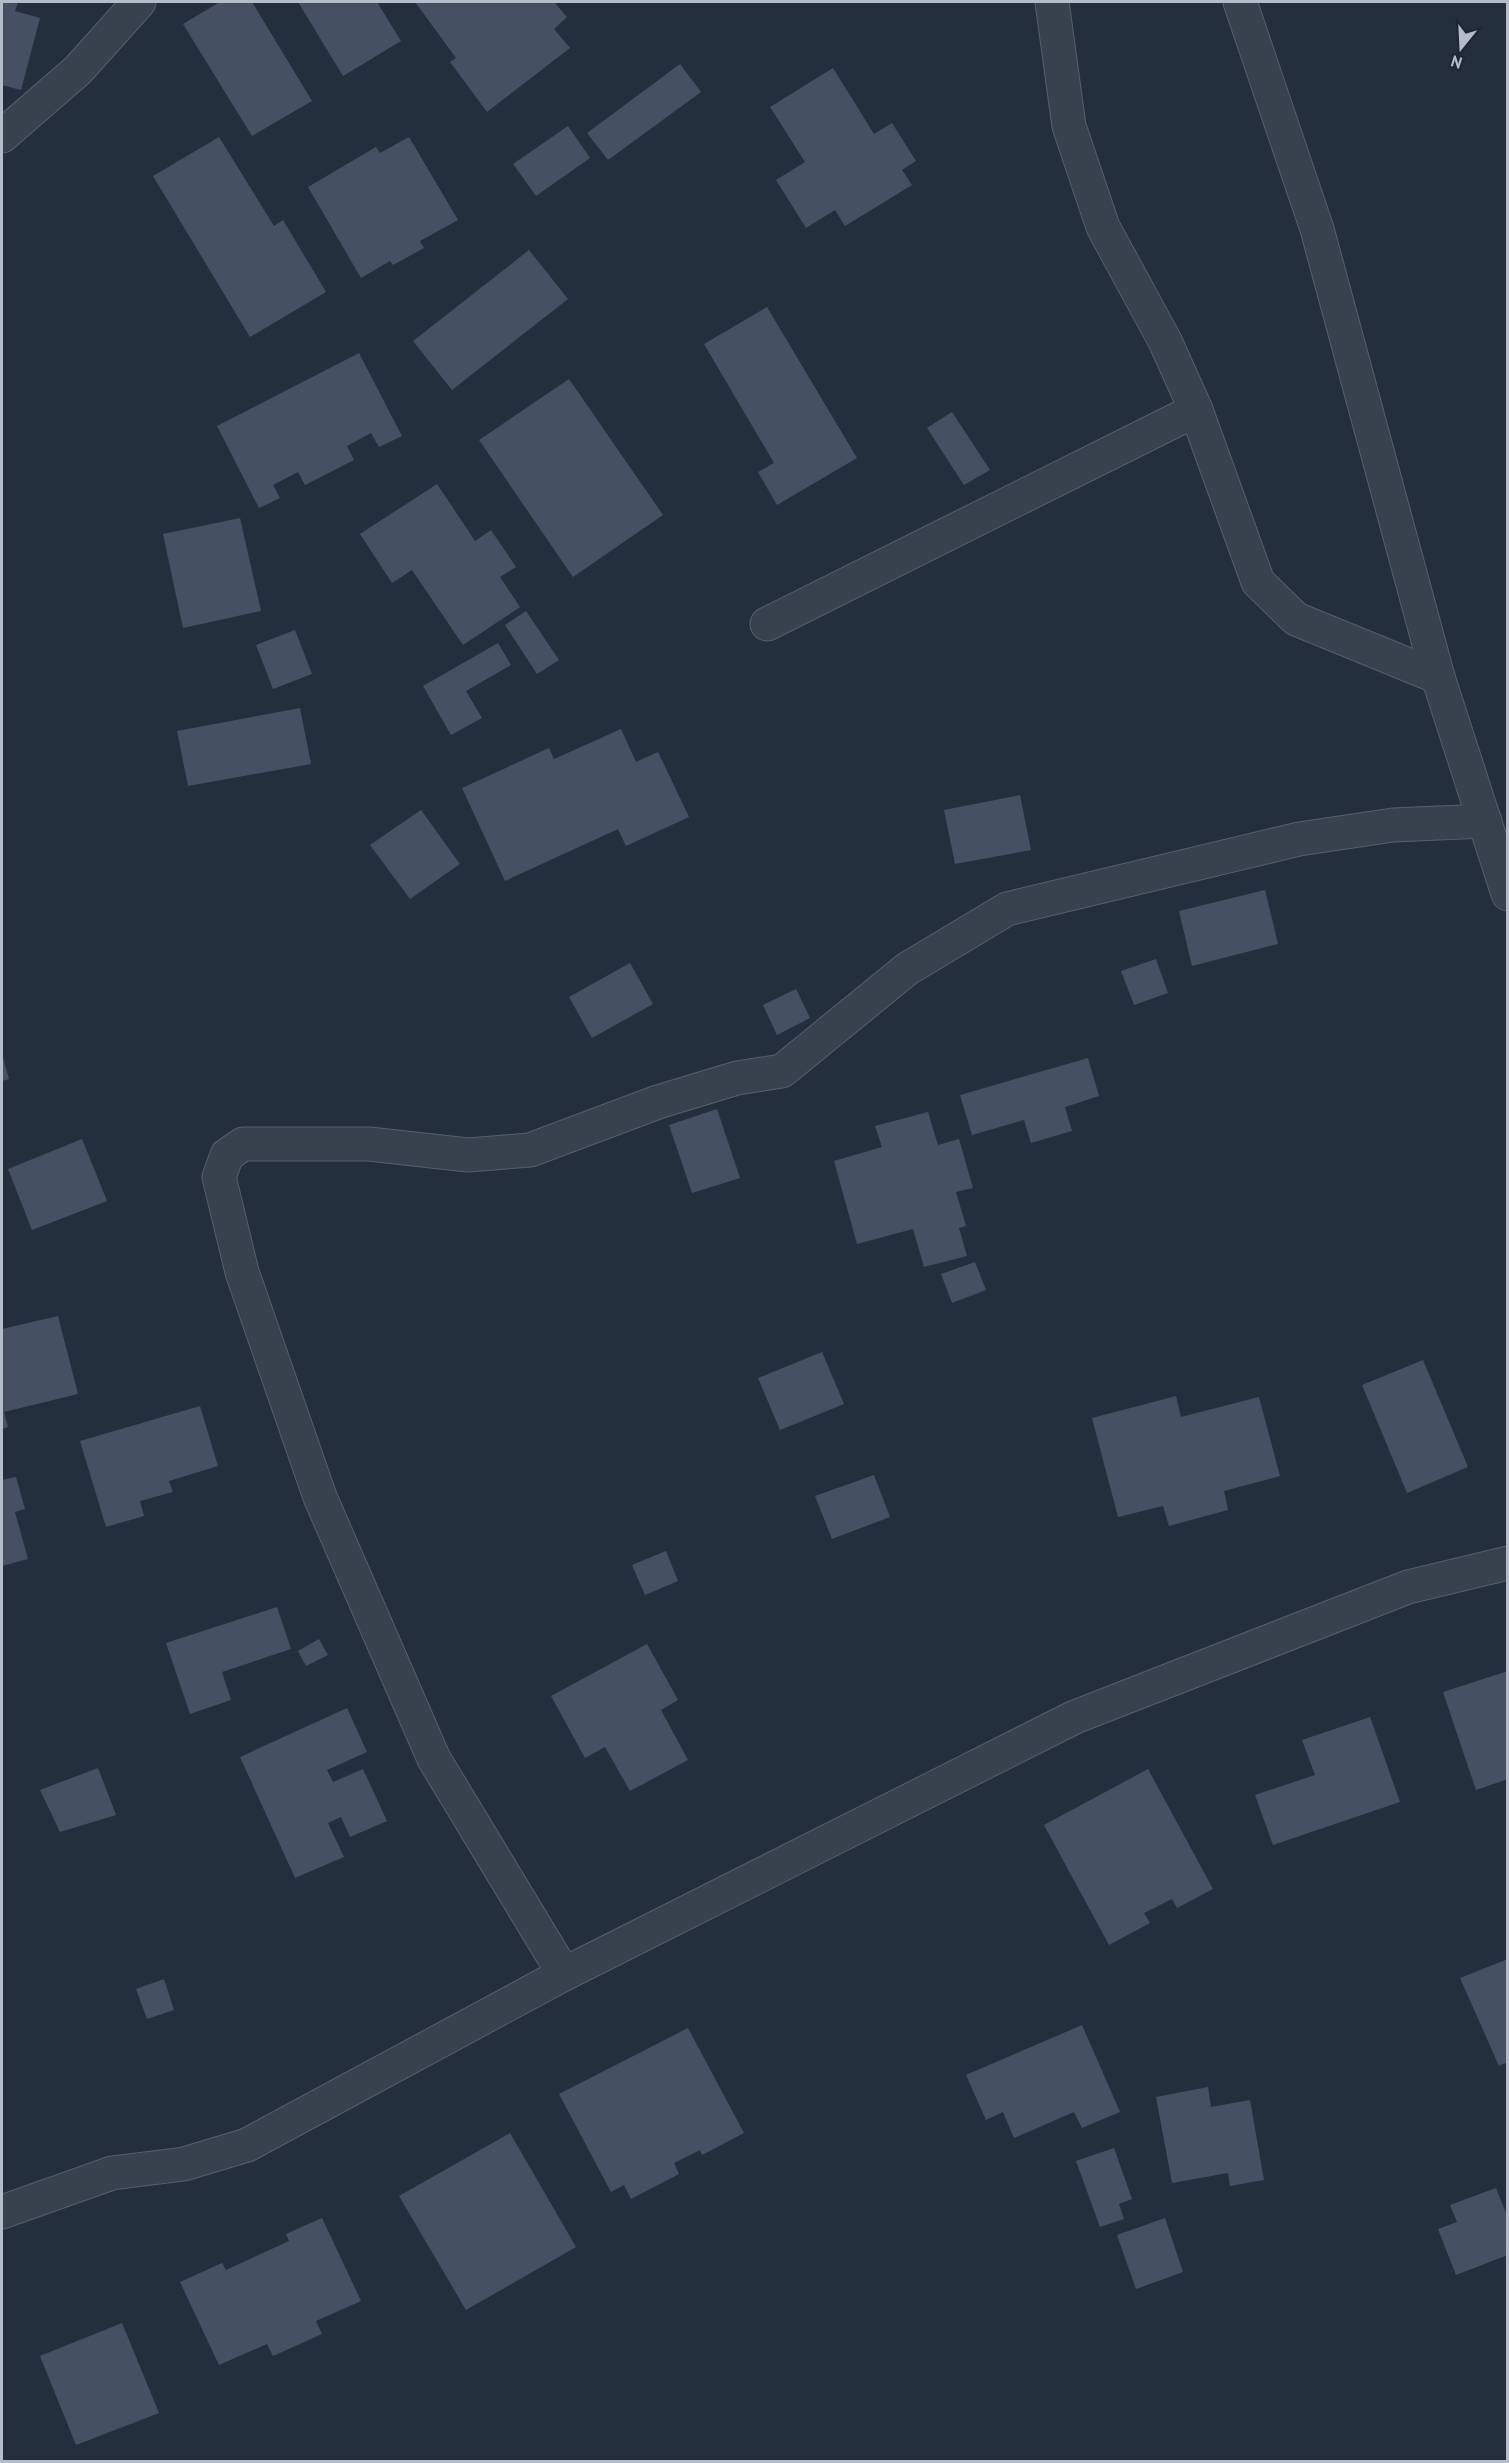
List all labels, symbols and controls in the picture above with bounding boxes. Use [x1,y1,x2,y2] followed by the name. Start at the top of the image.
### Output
[1431,18,1491,78] north arrow
[1448,51,1464,73] text: N

